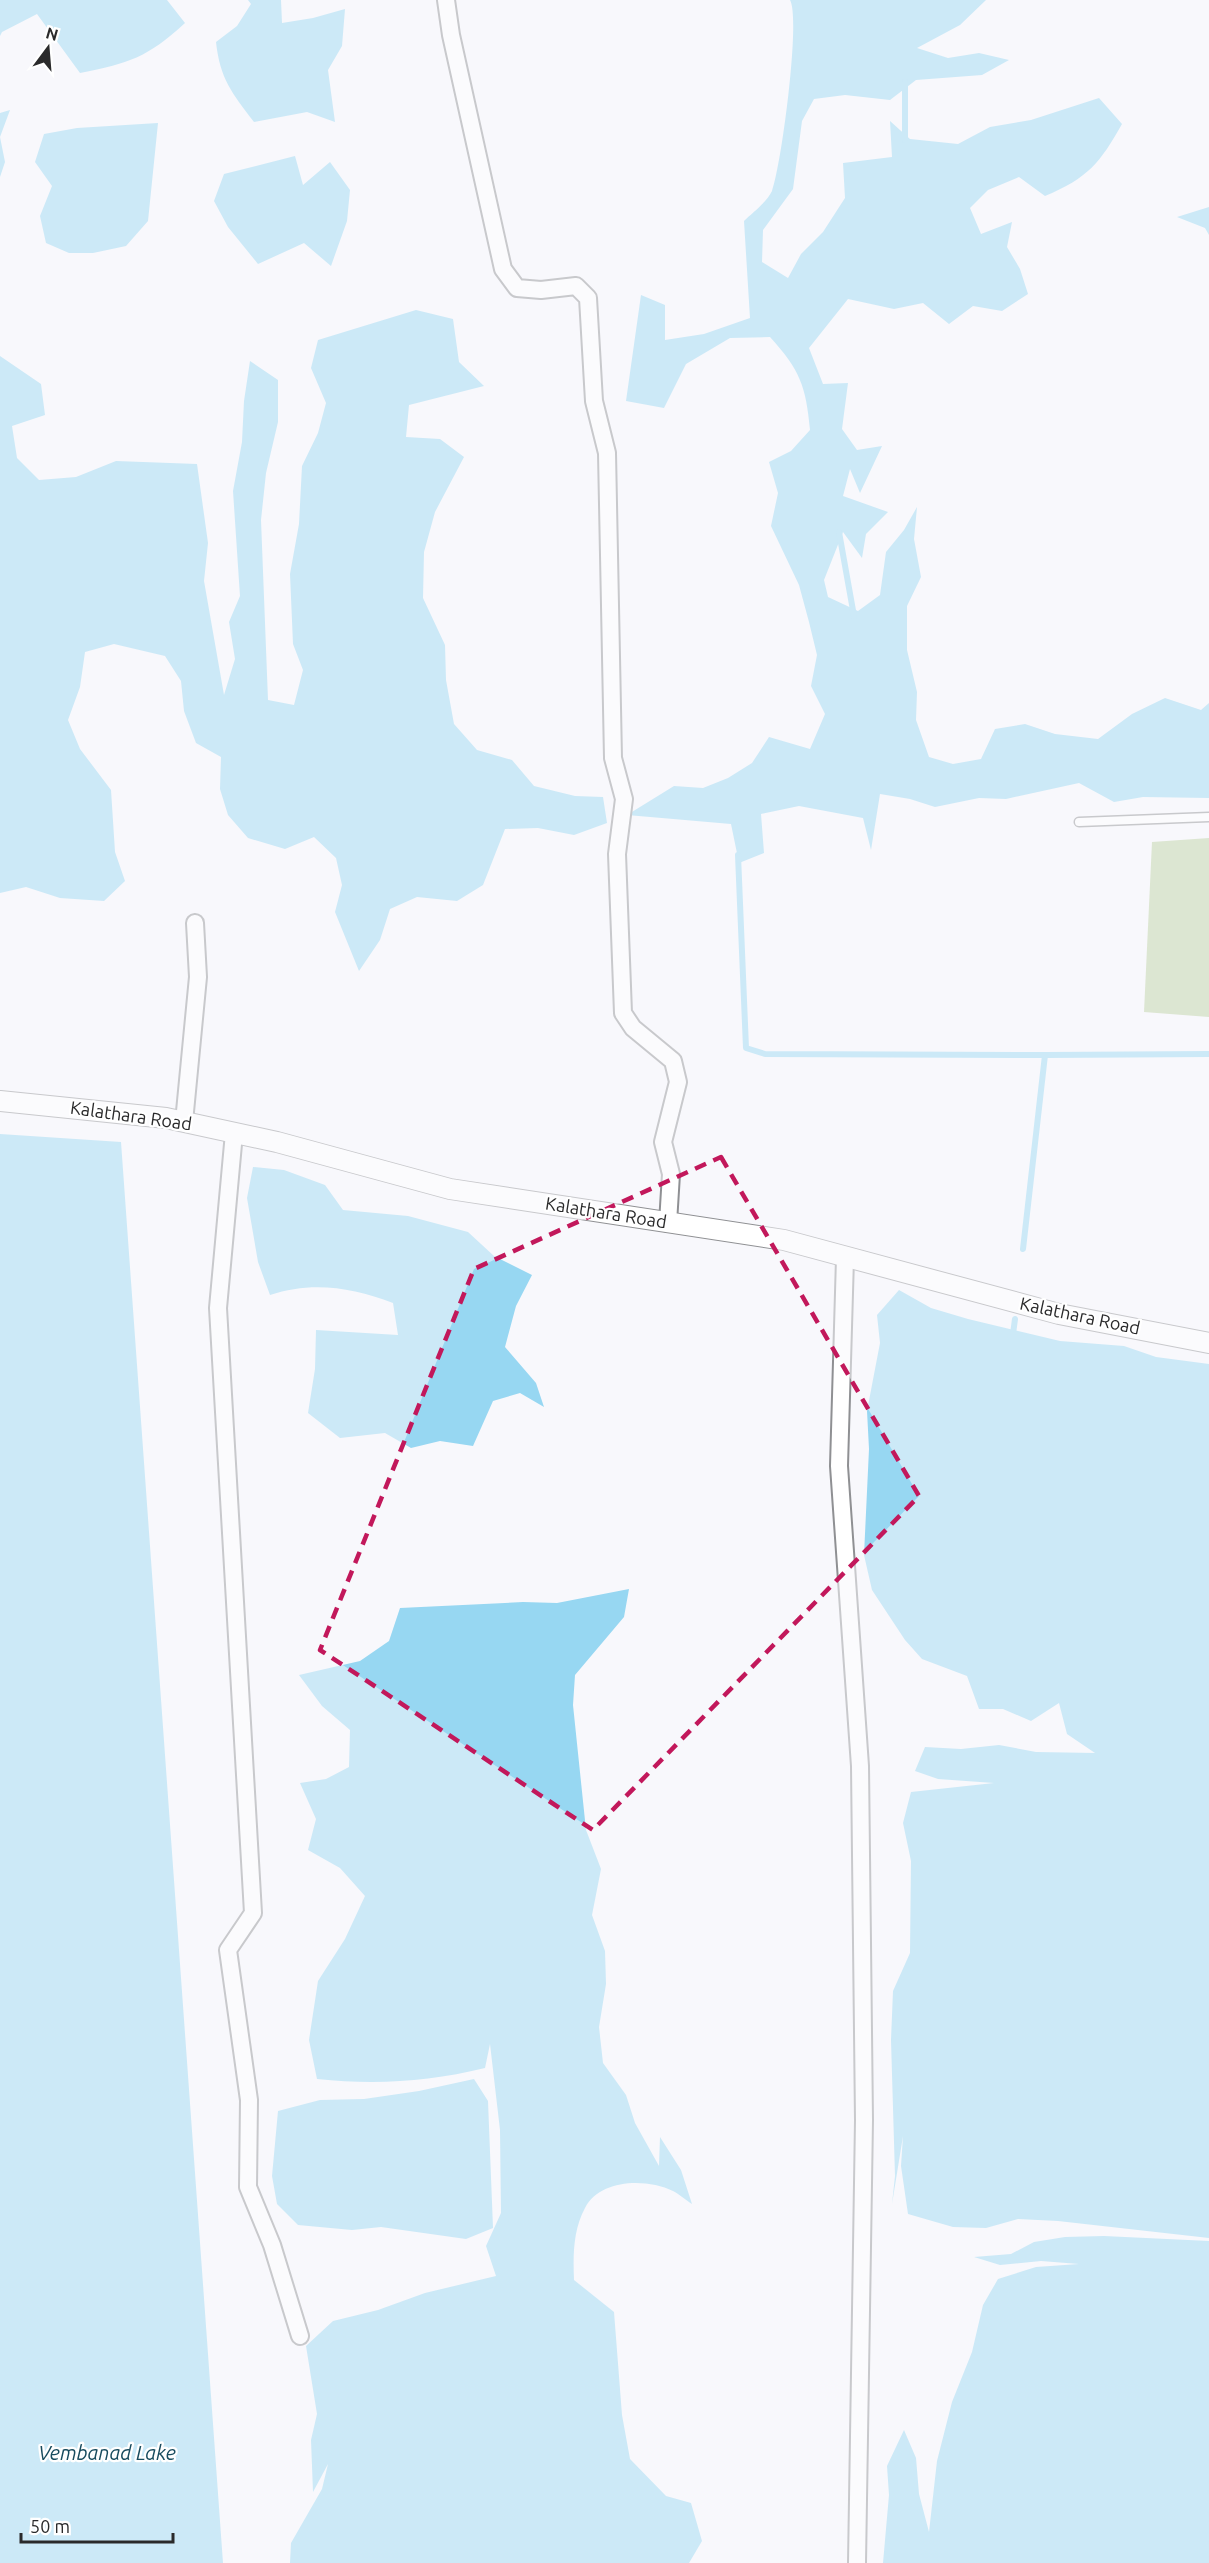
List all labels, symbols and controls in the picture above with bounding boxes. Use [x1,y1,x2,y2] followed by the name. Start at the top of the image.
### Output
[18,18,78,78] north arrow
[44,23,60,44] text: N
[69,1097,193,1133] street label: Kalathara Road
[544,1193,668,1231] street label: Kalathara Road
[1018,1293,1142,1338] street label: Kalathara Road
[38,2441,176,2464] water label: Vembanad Lake
[21,2506,172,2544] scale bar
[30,2516,70,2536] text: 50 m

